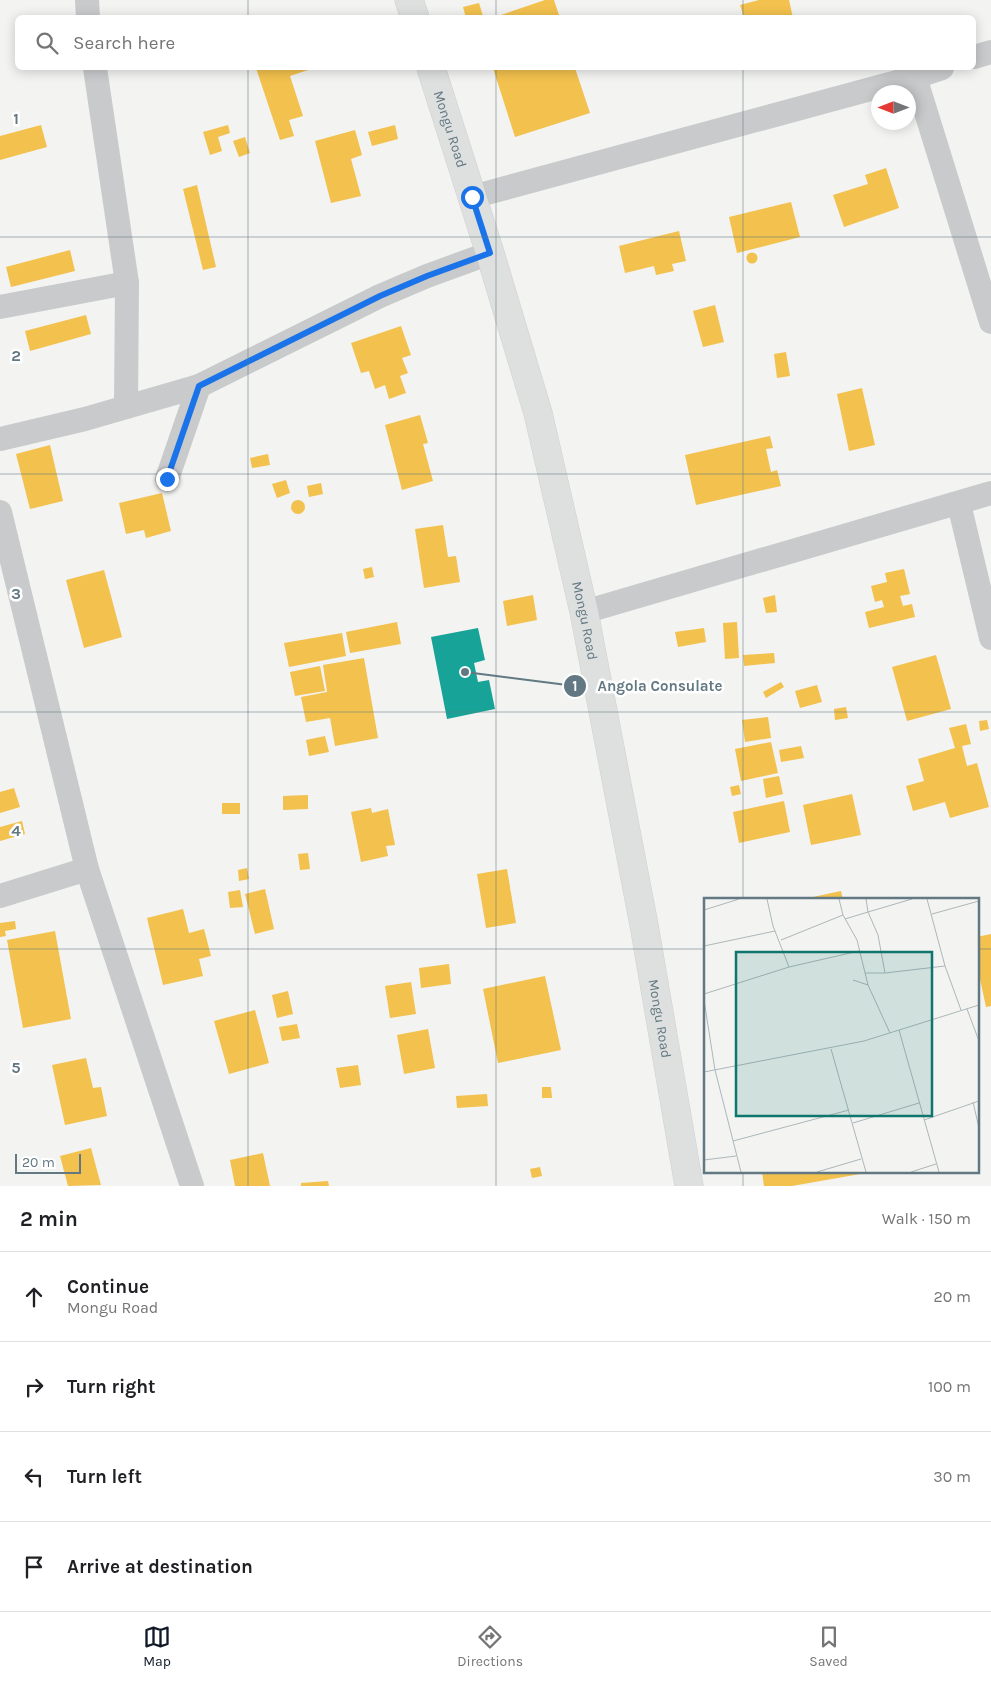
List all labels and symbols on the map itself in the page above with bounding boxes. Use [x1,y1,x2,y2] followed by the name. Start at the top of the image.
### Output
[871,85,916,130] north arrow
[430,88,471,170] street label: Mongu Road
[13,109,19,128] text: 1
[461,186,484,209] route start
[11,346,21,365] text: 2
[156,468,179,491] route end
[569,579,601,661] street label: Mongu Road
[11,584,21,603] text: 3
[563,671,733,701] callout: Angola Consulate
[572,677,578,695] text: 1
[598,677,723,695] text: Angola Consulate
[11,821,21,840] text: 4
[704,898,978,1174] inset map
[645,978,675,1059] street label: Mongu Road
[11,1058,21,1077] text: 5
[15,1151,81,1174] scale bar

